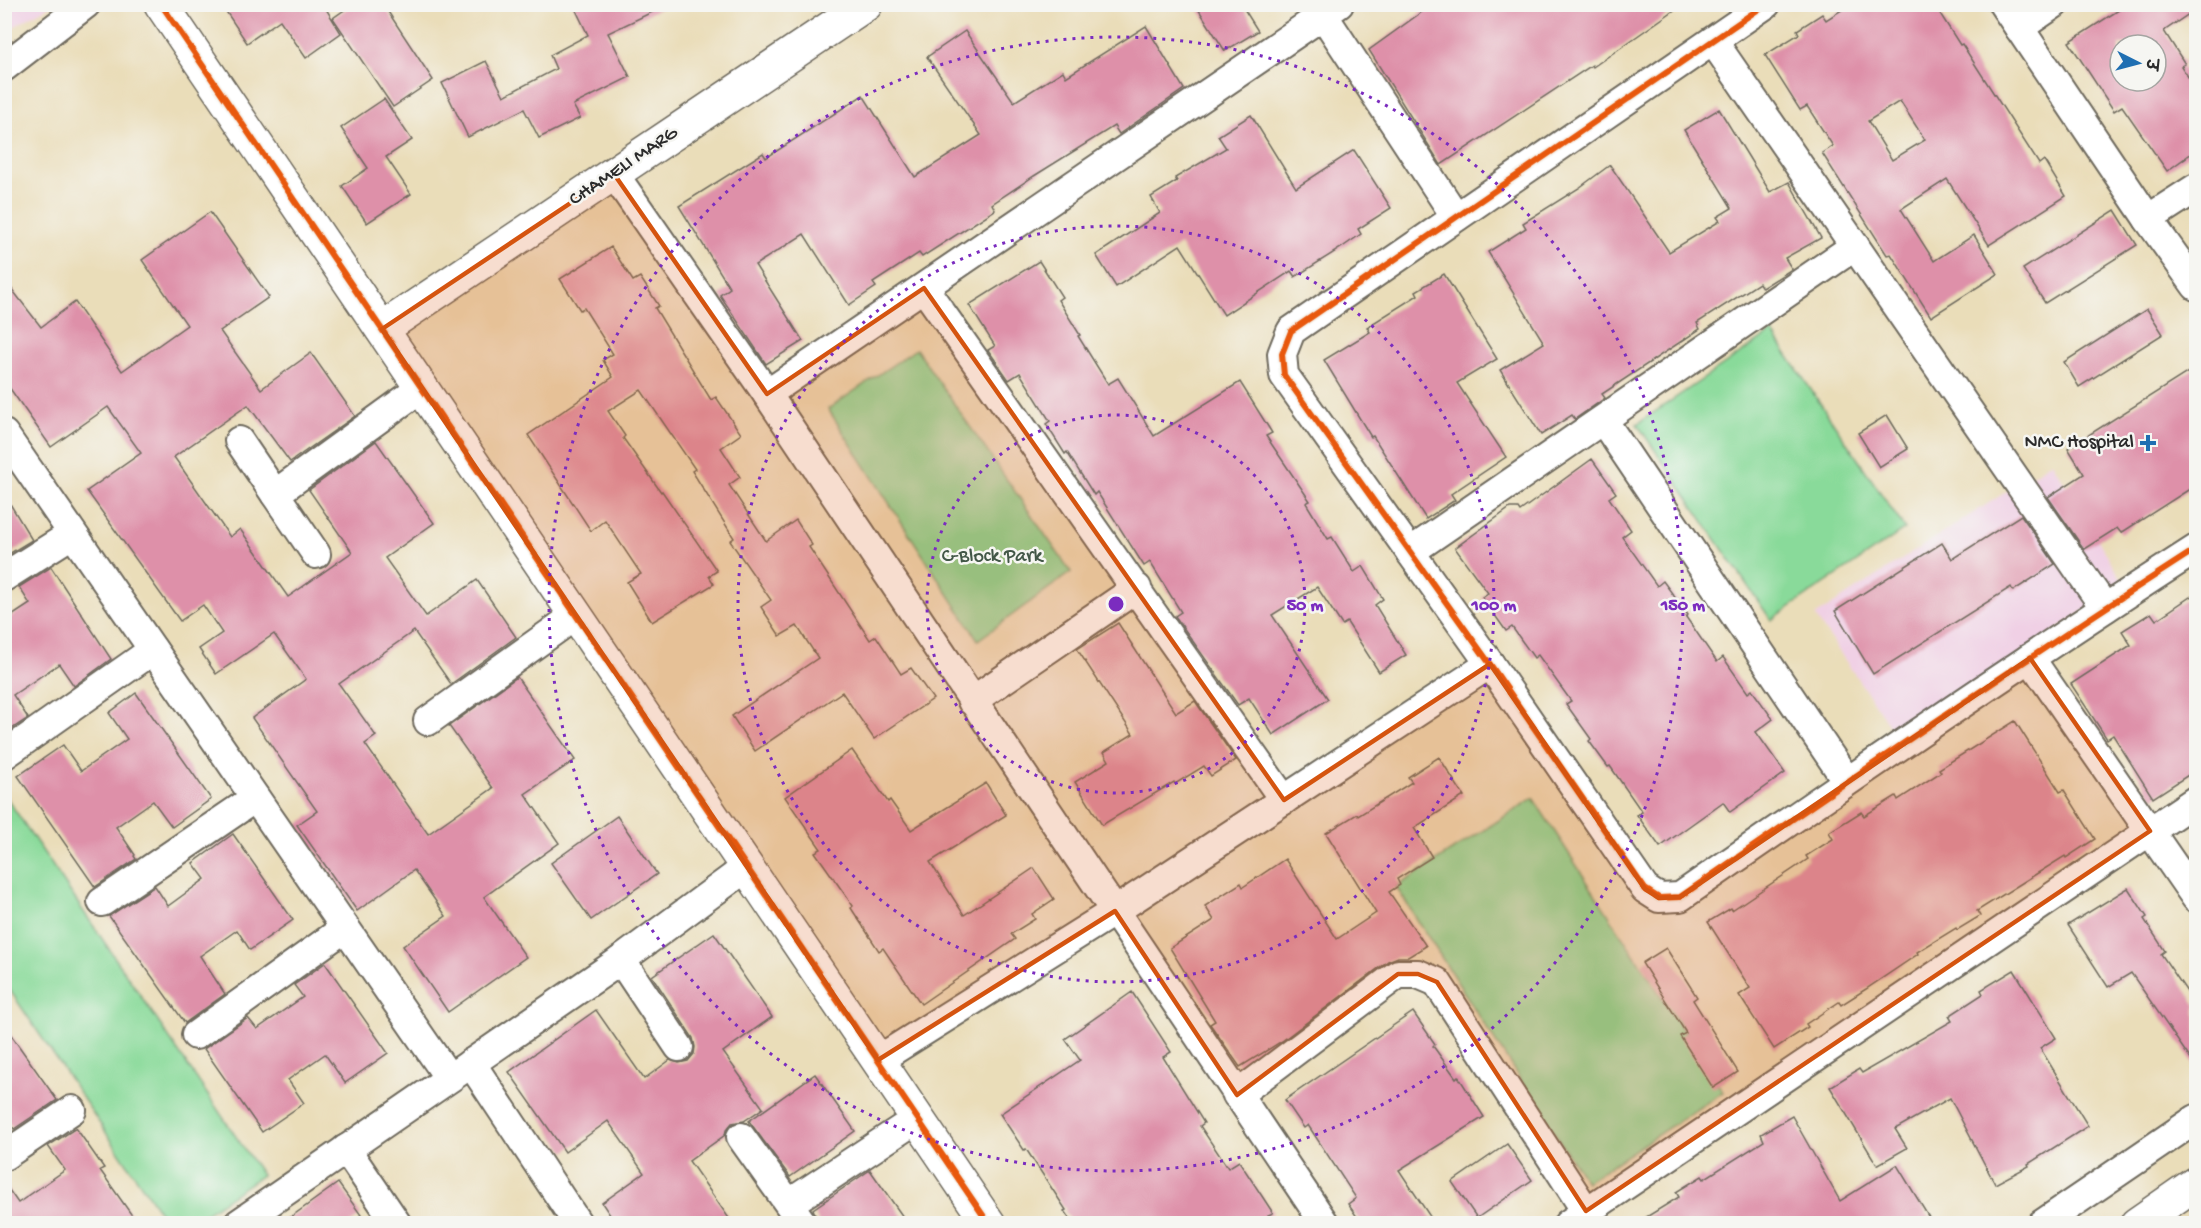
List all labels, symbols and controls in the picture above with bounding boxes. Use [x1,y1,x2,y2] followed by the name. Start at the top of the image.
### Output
[2108,33,2168,93] north arrow
[2139,56,2160,72] text: उ
[565,121,684,212] street label: CHAMELI MARG
[2024,432,2134,455] place label: NMC Hospital
[2139,434,2157,452] marker: NMC Hospital
[942,546,1044,569] park label: C-Block Park
[1106,594,1126,614] centre of rings
[1287,596,1324,617] text: 50 m
[1471,596,1517,617] text: 100 m
[1660,596,1705,617] text: 150 m

